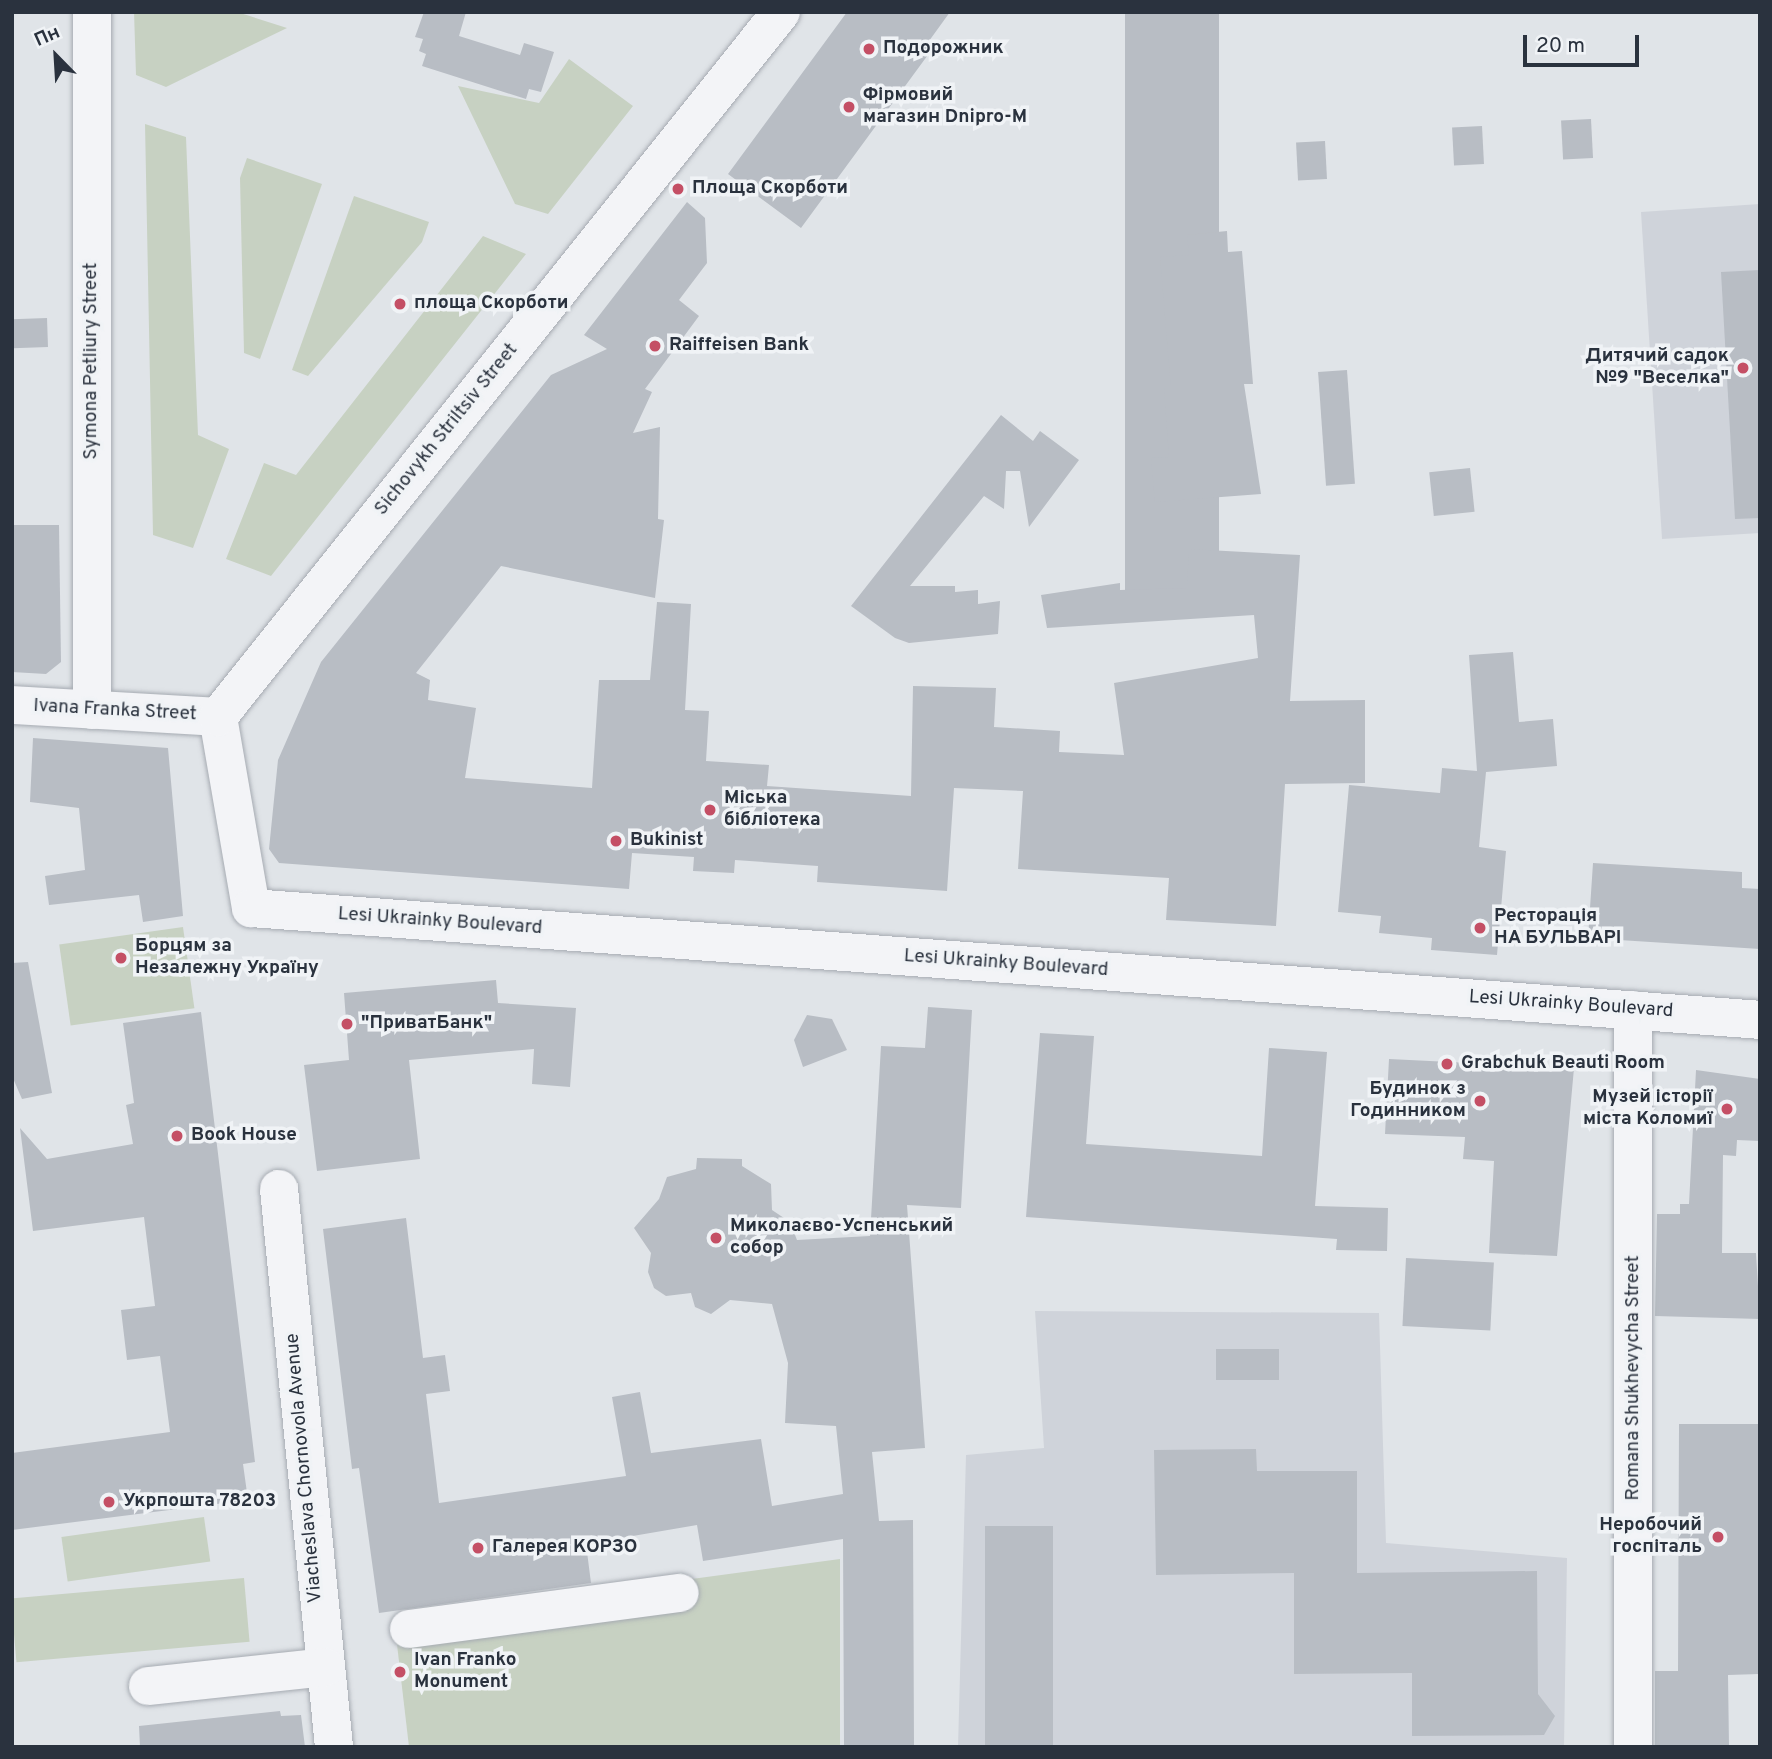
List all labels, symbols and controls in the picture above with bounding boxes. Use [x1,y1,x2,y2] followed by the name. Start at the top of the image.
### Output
[21,21,91,91] north arrow
[31,21,64,53] text: Пн
[1527,21,1642,65] scale bar
[1536,33,1585,60] text: 20 m
[883,38,1004,60] place label: Подорожник
[861,41,877,57] marker: Подорожник
[863,85,1027,129] place label: Фірмовий магазин Dnipro-M
[841,99,857,115] marker: Фірмовий магазин Dnipro-M
[692,178,848,200] place label: Площа Скорботи
[670,181,686,197] marker: Площа Скорботи
[81,262,103,460] street label: Symona Petliury Street
[414,293,568,315] place label: площа Скорботи
[392,296,408,312] marker: площа Скорботи
[669,335,809,357] place label: Raiffeisen Bank
[647,338,663,354] marker: Raiffeisen Bank
[371,339,523,521] street label: Sichovykh Striltsiv Street
[1585,346,1729,390] place label: Дитячий садок №9 "Веселка"
[1735,360,1751,376] marker: Дитячий садок №9 "Веселка"
[33,695,197,727] street label: Ivana Franka Street
[724,788,821,832] place label: Міська бібліотека
[702,802,718,818] marker: Міська бібліотека
[630,830,704,852] place label: Bukinist
[608,833,624,849] marker: Bukinist
[337,903,543,941] street label: Lesi Ukrainky Boulevard
[1494,906,1622,950] place label: Ресторація НА БУЛЬВАРІ
[1472,920,1488,936] marker: Ресторація НА БУЛЬВАРІ
[135,936,319,980] place label: Борцям за Незалежну Україну
[903,945,1109,983] street label: Lesi Ukrainky Boulevard
[113,950,129,966] marker: Борцям за Незалежну Україну
[1468,986,1674,1024] street label: Lesi Ukrainky Boulevard
[361,1013,492,1035] place label: "ПриватБанк"
[339,1016,355,1032] marker: "ПриватБанк"
[1461,1053,1665,1075] place label: Grabchuk Beauti Room
[1439,1056,1455,1072] marker: Grabchuk Beauti Room
[1350,1079,1466,1123] place label: Будинок з Годинником
[1583,1087,1713,1131] place label: Музей історії міста Коломиї
[1472,1093,1488,1109] marker: Будинок з Годинником
[1719,1101,1735,1117] marker: Музей історії міста Коломиї
[191,1125,297,1147] place label: Book House
[169,1128,185,1144] marker: Book House
[730,1216,953,1260] place label: Миколаєво-Успенський собор
[708,1230,724,1246] marker: Миколаєво-Успенський собор
[1623,1255,1645,1501] street label: Romana Shukhevycha Street
[282,1332,328,1604] street label: Viacheslava Chornovola Avenue
[123,1491,276,1513] place label: Укрпошта 78203
[101,1494,117,1510] marker: Укрпошта 78203
[1599,1515,1702,1559] place label: Неробочий госпіталь
[1708,1527,1728,1547] marker: Неробочий госпіталь
[492,1537,637,1559] place label: Галерея КОРЗО
[470,1540,486,1556] marker: Галерея КОРЗО
[414,1650,516,1694] place label: Ivan Franko Monument
[392,1664,408,1680] marker: Ivan Franko Monument

